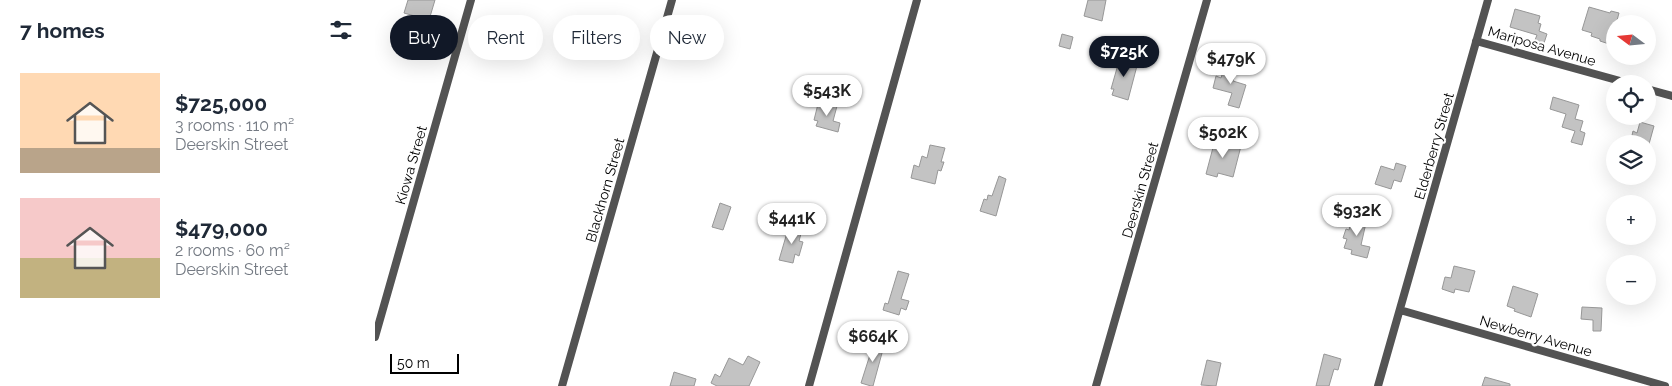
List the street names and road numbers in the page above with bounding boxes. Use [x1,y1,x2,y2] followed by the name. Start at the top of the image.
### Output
[1486,23,1598,69] street label: Mariposa Avenue
[1411,90,1457,201] street label: Elderberry Street
[392,123,430,206] street label: Kiowa Street
[582,136,628,244] street label: Blackhorn Street
[1119,140,1161,240] street label: Deerskin Street
[1478,312,1594,360] street label: Newberry Avenue

